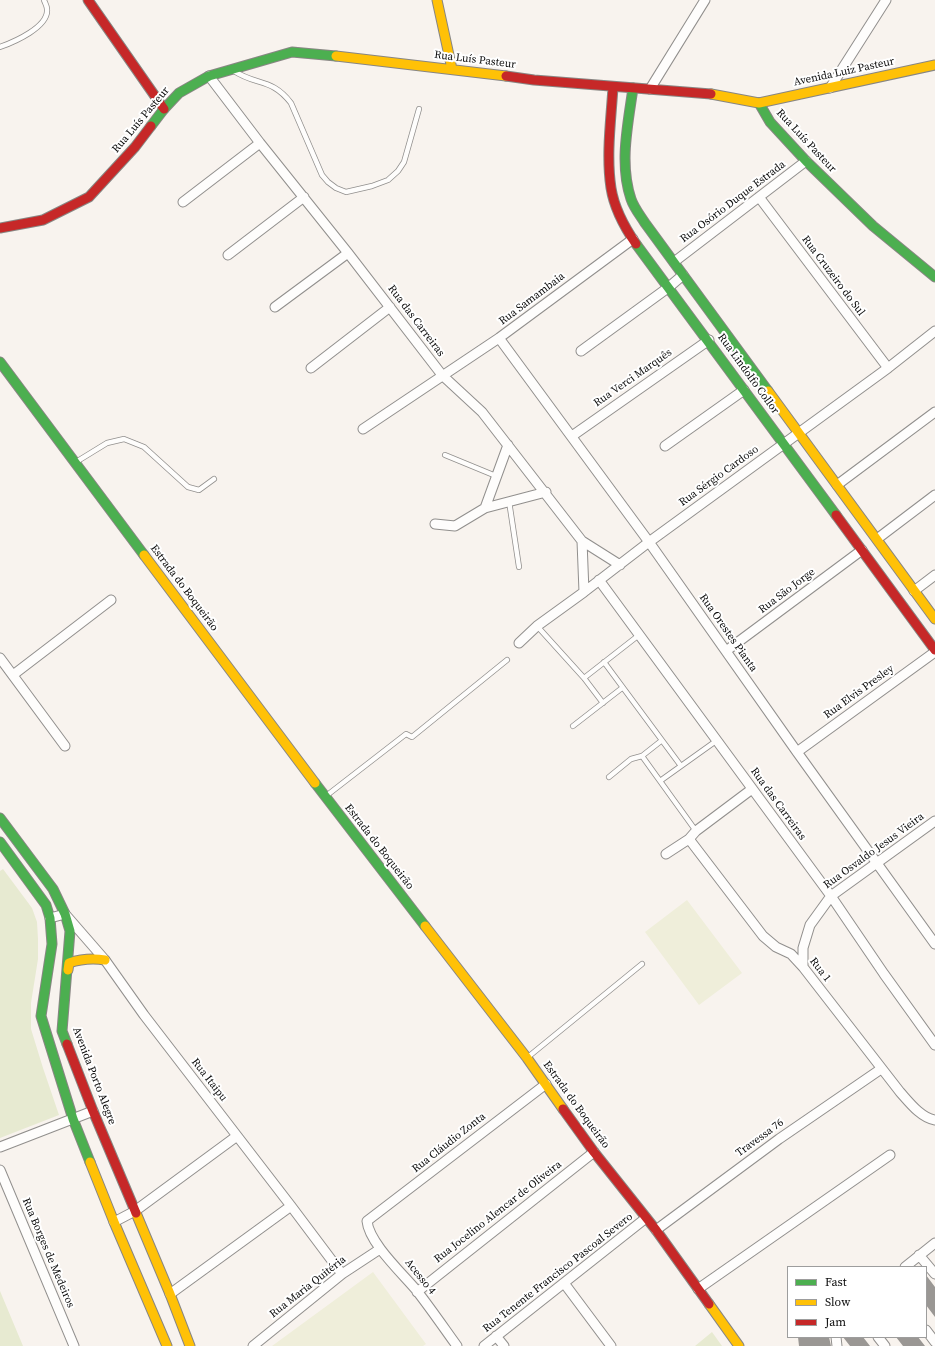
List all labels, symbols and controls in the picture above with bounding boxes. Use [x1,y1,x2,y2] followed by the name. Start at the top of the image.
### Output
[433,48,517,72] street label: Rua Luís Pasteur
[793,55,895,89] street label: Avenida Luiz Pasteur
[110,84,172,156] street label: Rua Luís Pasteur
[773,106,839,176] street label: Rua Luís Pasteur
[678,158,788,246] street label: Rua Osório Duque Estrada
[799,233,867,319] street label: Rua Cruzeiro do Sul
[496,270,568,328] street label: Rua Samambaia
[385,283,447,359] street label: Rua das Carreiras
[714,331,782,417] street label: Rua Lindolfo Collor
[591,346,675,410] street label: Rua Verci Marquês
[677,443,761,509] street label: Rua Sérgio Cardoso
[147,542,221,634] street label: Estrada do Boqueirão
[756,566,818,616] street label: Rua São Jorge
[696,592,760,674] street label: Rua Orestes Pianta
[821,662,897,722] street label: Rua Elvis Presley
[747,765,809,843] street label: Rua das Carreiras
[342,802,416,892] street label: Estrada do Boqueirão
[821,810,927,892] street label: Rua Osvaldo Jesus Vieira
[806,955,834,985] street label: Rua 1
[69,1025,119,1127] street label: Avenida Porto Alegre
[188,1056,230,1104] street label: Rua Itaipu
[540,1059,612,1151] street label: Estrada do Boqueirão
[410,1110,488,1176] street label: Rua Cláudio Zonta
[734,1116,786,1160] street label: Travessa 76
[432,1158,564,1266] street label: Rua Jocelino Alencar de Oliveira
[19,1196,77,1310] street label: Rua Borges de Medeiros
[481,1210,635,1336] street label: Rua Tenente Francisco Pascoal Severo
[267,1253,349,1321] street label: Rua Maria Quitéria
[402,1257,438,1297] street label: Acesso 4
[787,1266,927,1338] legend
[825,1274,847,1290] text: Fast
[825,1294,850,1310] text: Slow
[825,1314,846,1330] text: Jam

